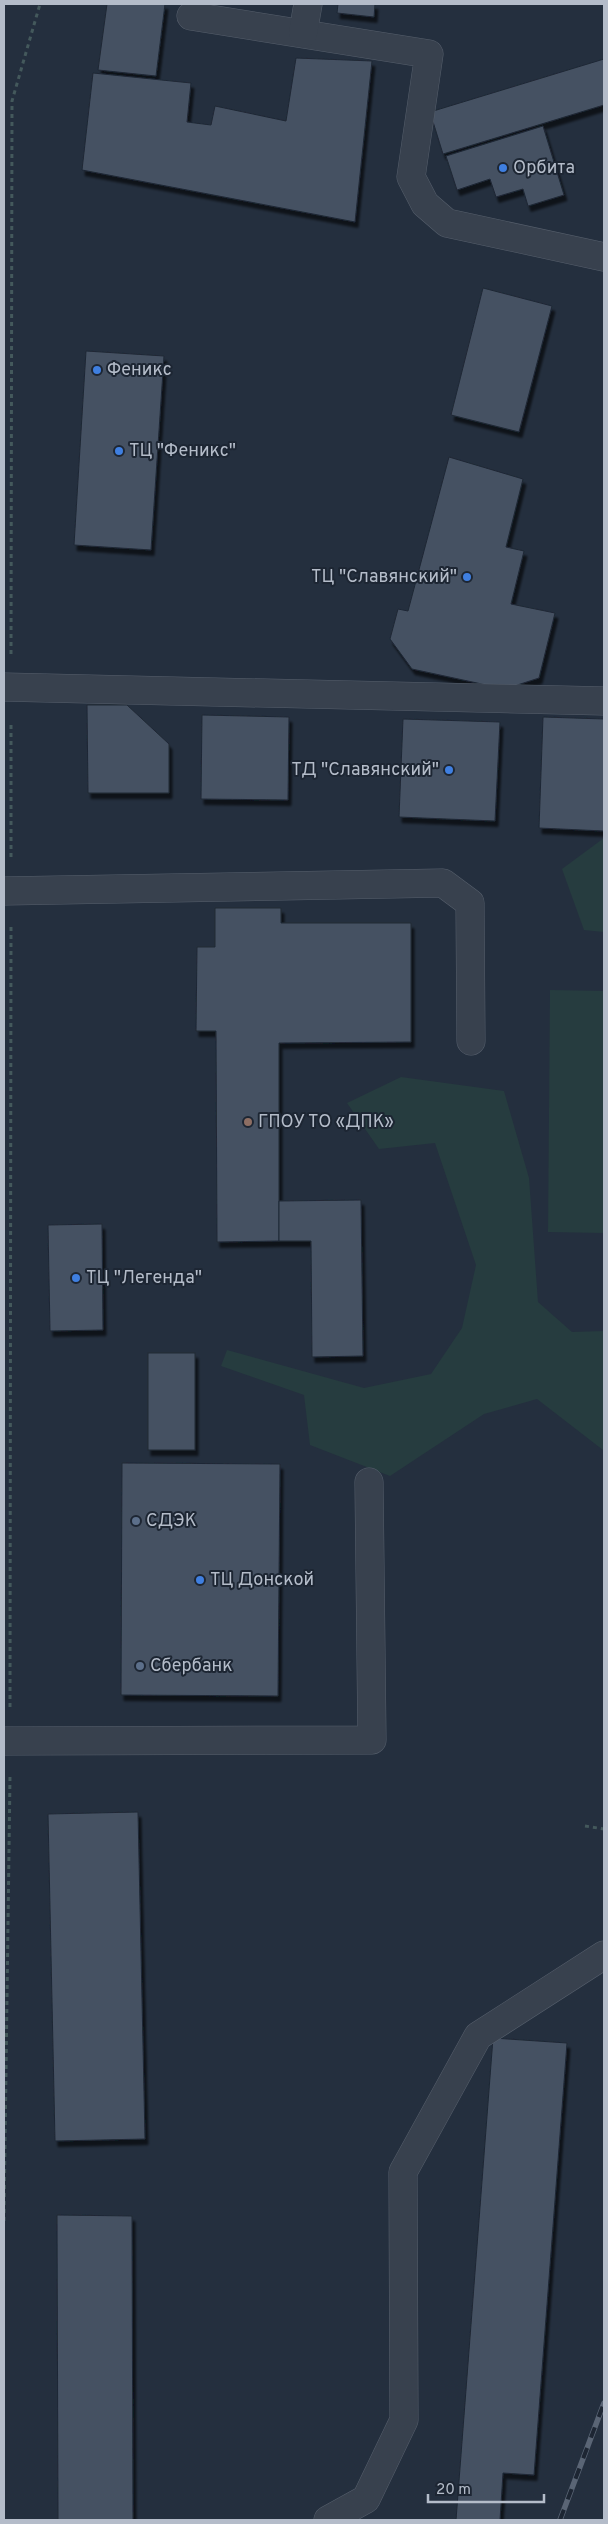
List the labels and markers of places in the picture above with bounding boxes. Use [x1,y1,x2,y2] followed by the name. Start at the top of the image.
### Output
[513,157,575,180] place label: Орбита
[497,162,509,174] marker: Орбита
[107,359,172,382] place label: Феникс
[91,364,103,376] marker: Феникс
[129,440,236,463] place label: ТЦ "Феникс"
[113,445,125,457] marker: ТЦ "Феникс"
[311,566,457,589] place label: ТЦ "Славянский"
[461,571,473,583] marker: ТЦ "Славянский"
[291,759,439,782] place label: ТД "Славянский"
[443,764,455,776] marker: ТД "Славянский"
[258,1111,394,1134] place label: ГПОУ ТО «ДПК»
[242,1116,254,1128] marker: ГПОУ ТО «ДПК»
[86,1267,202,1290] place label: ТЦ "Легенда"
[70,1272,82,1284] marker: ТЦ "Легенда"
[146,1510,197,1533] place label: СДЭК
[130,1515,142,1527] marker: СДЭК
[210,1569,314,1592] place label: ТЦ Донской
[194,1574,206,1586] marker: ТЦ Донской
[150,1655,233,1678] place label: Сбербанк
[134,1660,146,1672] marker: Сбербанк

